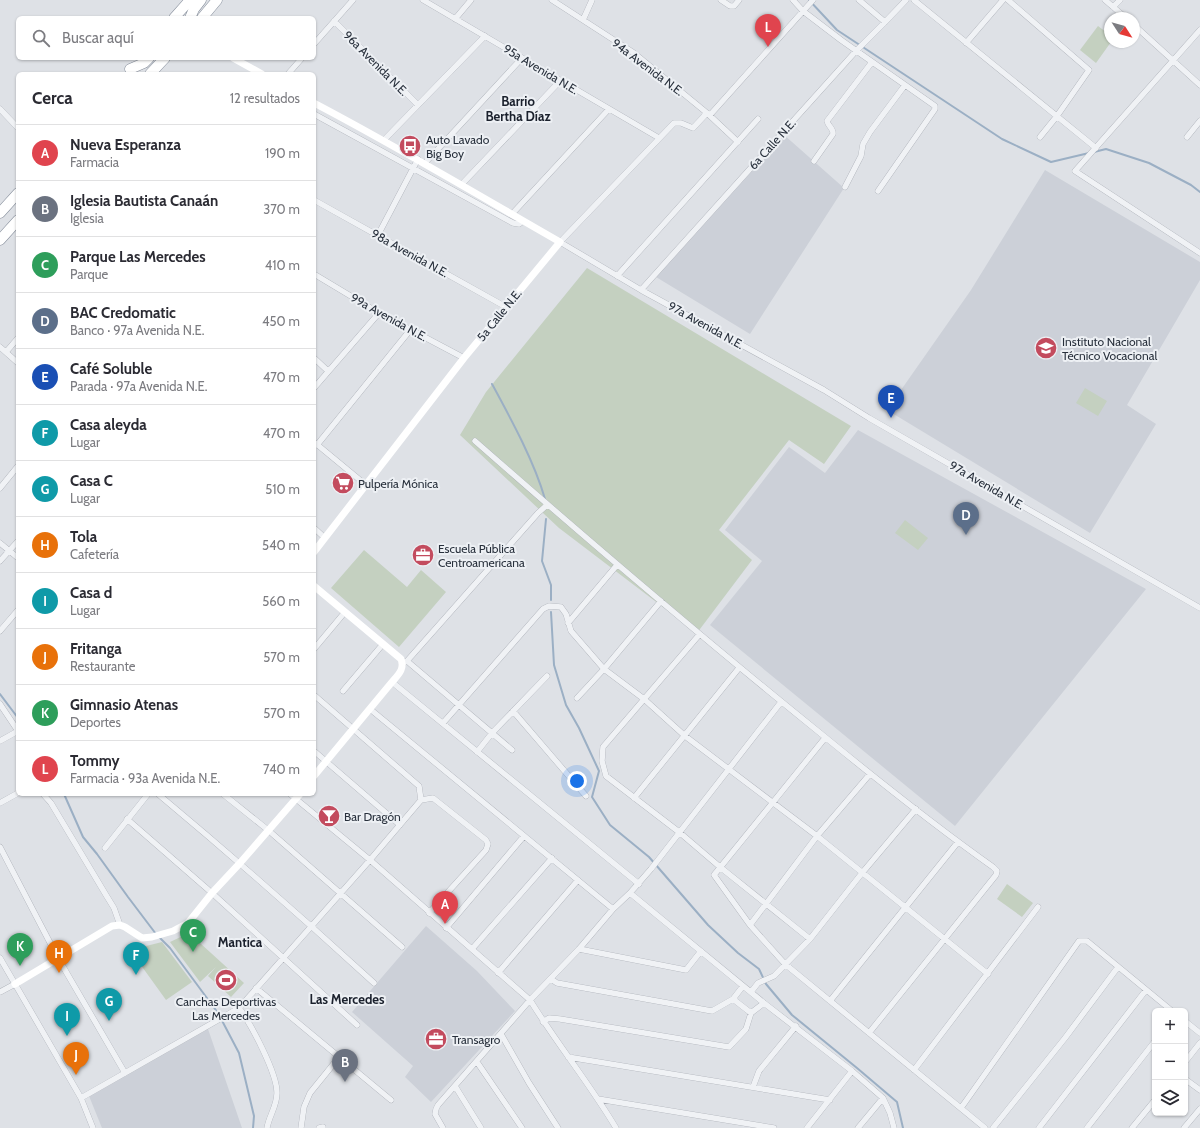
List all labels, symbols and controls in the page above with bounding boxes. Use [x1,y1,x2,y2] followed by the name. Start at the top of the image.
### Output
[1104,12,1140,48] north arrow
[755,14,781,47] pin: L
[16,16,316,60] search box
[30,27,52,49] icon: search
[340,27,412,99] street label: 96a Avenida N.E.
[62,29,134,47] text: Buscar aquí
[609,35,687,99] street label: 94a Avenida N.E.
[501,41,581,97] street label: 95a Avenida N.E.
[32,88,73,108] text: Cerca
[230,90,300,106] text: 12 resultados
[485,93,551,124] district label: Barrio Bertha Díaz
[745,116,799,172] street label: 6a Calle N.E.
[426,132,490,161] place label: Auto Lavado Big Boy
[397,133,423,159] bus stop icon: Auto Lavado Big Boy
[70,136,181,154] text: Nueva Esperanza
[41,145,49,161] text: A
[265,145,300,161] text: 190 m
[70,154,119,170] text: Farmacia
[70,192,218,210] text: Iglesia Bautista Canaán
[41,201,49,217] text: B
[263,201,300,217] text: 370 m
[70,210,104,226] text: Iglesia
[369,226,451,280] street label: 98a Avenida N.E.
[70,248,206,266] text: Parque Las Mercedes
[41,257,49,273] text: C
[265,257,300,273] text: 410 m
[70,266,108,282] text: Parque
[473,286,525,344] street label: 5a Calle N.E.
[348,290,430,344] street label: 99a Avenida N.E.
[666,298,746,352] street label: 97a Avenida N.E.
[70,304,176,322] text: BAC Credomatic
[40,313,50,329] text: D
[262,313,300,329] text: 450 m
[70,322,205,338] text: Banco · 97a Avenida N.E.
[1062,334,1157,363] place label: Instituto Nacional Técnico Vocacional
[1033,335,1059,361] school or university icon: Instituto Nacional Técnico Vocacional
[70,360,152,378] text: Café Soluble
[41,369,49,385] text: E
[263,369,300,385] text: 470 m
[70,378,207,394] text: Parada · 97a Avenida N.E.
[878,385,904,418] pin: E
[70,416,147,434] text: Casa aleyda
[42,425,48,441] text: F
[263,425,300,441] text: 470 m
[70,434,100,450] text: Lugar
[947,457,1027,513] street label: 97a Avenida N.E.
[330,470,356,496] supermarket icon: Pulpería Mónica
[70,472,113,490] text: Casa C
[358,476,438,491] place label: Pulpería Mónica
[41,481,49,497] text: G
[265,481,300,497] text: 510 m
[70,490,100,506] text: Lugar
[953,502,979,535] pin: D
[70,528,97,546] text: Tola
[40,537,50,553] text: H
[262,537,300,553] text: 540 m
[438,541,525,570] place label: Escuela Pública Centroamericana
[410,542,436,568] office icon: Escuela Pública Centroamericana
[70,546,119,562] text: Cafetería
[70,584,112,602] text: Casa d
[43,593,47,609] text: I
[262,593,300,609] text: 560 m
[70,602,100,618] text: Lugar
[70,640,122,658] text: Fritanga
[43,649,47,665] text: J
[263,649,300,665] text: 570 m
[70,658,135,674] text: Restaurante
[70,696,178,714] text: Gimnasio Atenas
[41,705,49,721] text: K
[263,705,300,721] text: 570 m
[70,714,121,730] text: Deportes
[70,752,120,770] text: Tommy
[42,761,48,777] text: L
[263,761,300,777] text: 740 m
[70,770,220,786] text: Farmacia · 93a Avenida N.E.
[567,771,587,791] your location
[316,803,342,829] bar icon: Bar Dragón
[344,809,401,824] place label: Bar Dragón
[432,891,458,924] pin: A
[180,919,206,952] pin: C
[7,933,33,966] pin: K
[218,934,263,950] district label: Mantica
[46,940,72,973] pin: H
[123,942,149,975] pin: F
[213,967,239,993] sports icon: Canchas Deportivas Las Mercedes
[96,988,122,1021] pin: G
[309,991,385,1007] district label: Las Mercedes
[176,994,276,1023] place label: Canchas Deportivas Las Mercedes
[54,1003,80,1036] pin: I
[1152,1008,1188,1116] map controls
[1152,1008,1188,1044] button: +
[423,1026,449,1052] office icon: Transagro
[452,1032,501,1047] place label: Transagro
[63,1042,89,1075] pin: J
[1152,1044,1188,1080] button: −
[332,1049,358,1082] pin: B
[1152,1080,1188,1116] button: layers

